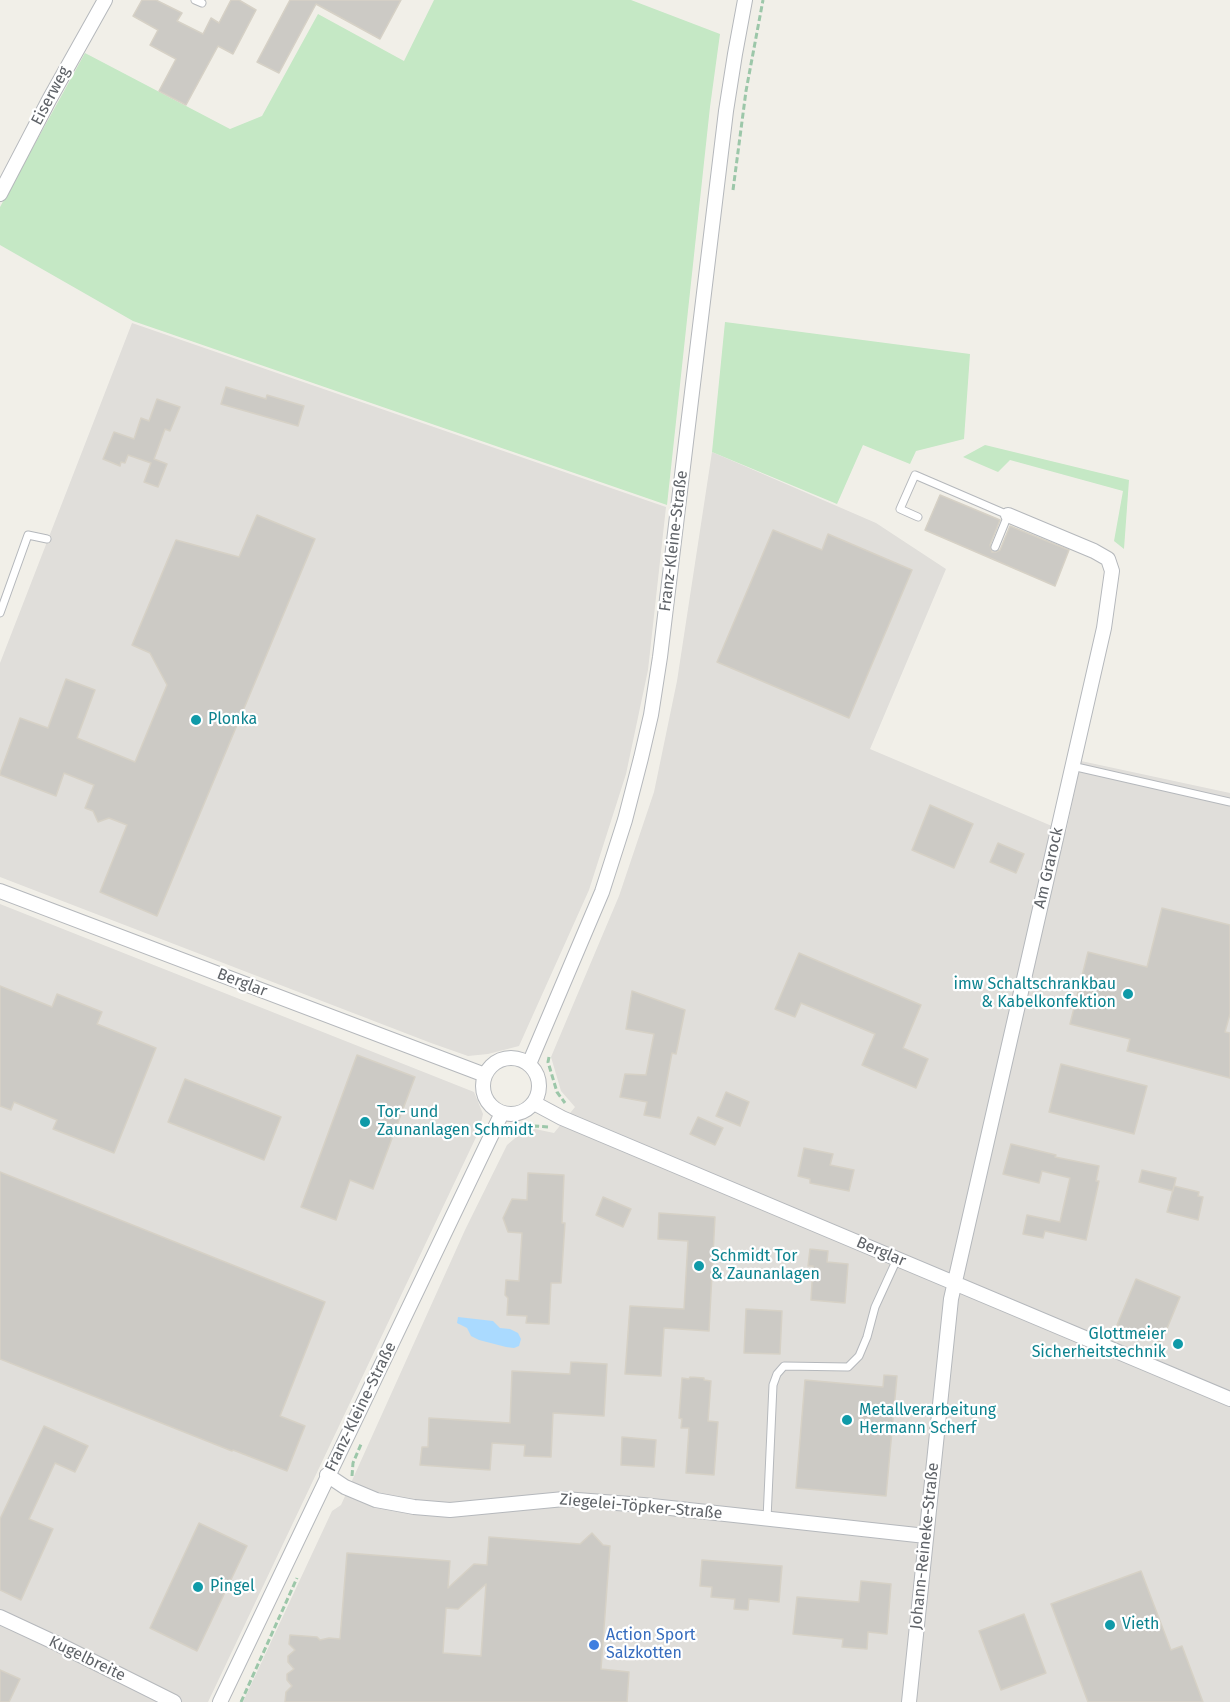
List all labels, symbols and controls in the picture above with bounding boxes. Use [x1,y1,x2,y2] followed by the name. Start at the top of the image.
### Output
[28,63,74,129] street label: Eiserweg
[656,469,692,613] street label: Franz-Kleine-Straße
[208,710,257,730] place label: Plonka
[189,713,203,727] marker: Plonka
[1030,826,1068,910] street label: Am Grarock
[214,965,270,1001] street label: Berglar
[954,975,1116,1013] place label: imw Schaltschrankbau & Kabelkonfektion
[1121,987,1135,1001] marker: imw Schaltschrankbau & Kabelkonfektion
[377,1103,533,1141] place label: Tor- und Zaunanlagen Schmidt
[358,1115,372,1129] marker: Tor- und Zaunanlagen Schmidt
[853,1233,909,1271] street label: Berglar
[711,1247,820,1285] place label: Schmidt Tor & Zaunanlagen
[692,1259,706,1273] marker: Schmidt Tor & Zaunanlagen
[1032,1325,1166,1363] place label: Glottmeier Sicherheitstechnik
[1171,1337,1185,1351] marker: Glottmeier Sicherheitstechnik
[321,1339,401,1475] street label: Franz-Kleine-Straße
[859,1401,996,1439] place label: Metallverarbeitung Hermann Scherf
[840,1413,854,1427] marker: Metallverarbeitung Hermann Scherf
[907,1462,943,1630] street label: Johann-Reineke-Straße
[559,1490,723,1524] street label: Ziegelei-Töpker-Straße
[210,1577,255,1597] place label: Pingel
[191,1580,205,1594] marker: Pingel
[1122,1615,1159,1635] place label: Vieth
[1103,1618,1117,1632] marker: Vieth
[606,1626,696,1664] place label: Action Sport Salzkotten
[46,1632,128,1686] street label: Kugelbreite
[587,1638,601,1652] marker: Action Sport Salzkotten

